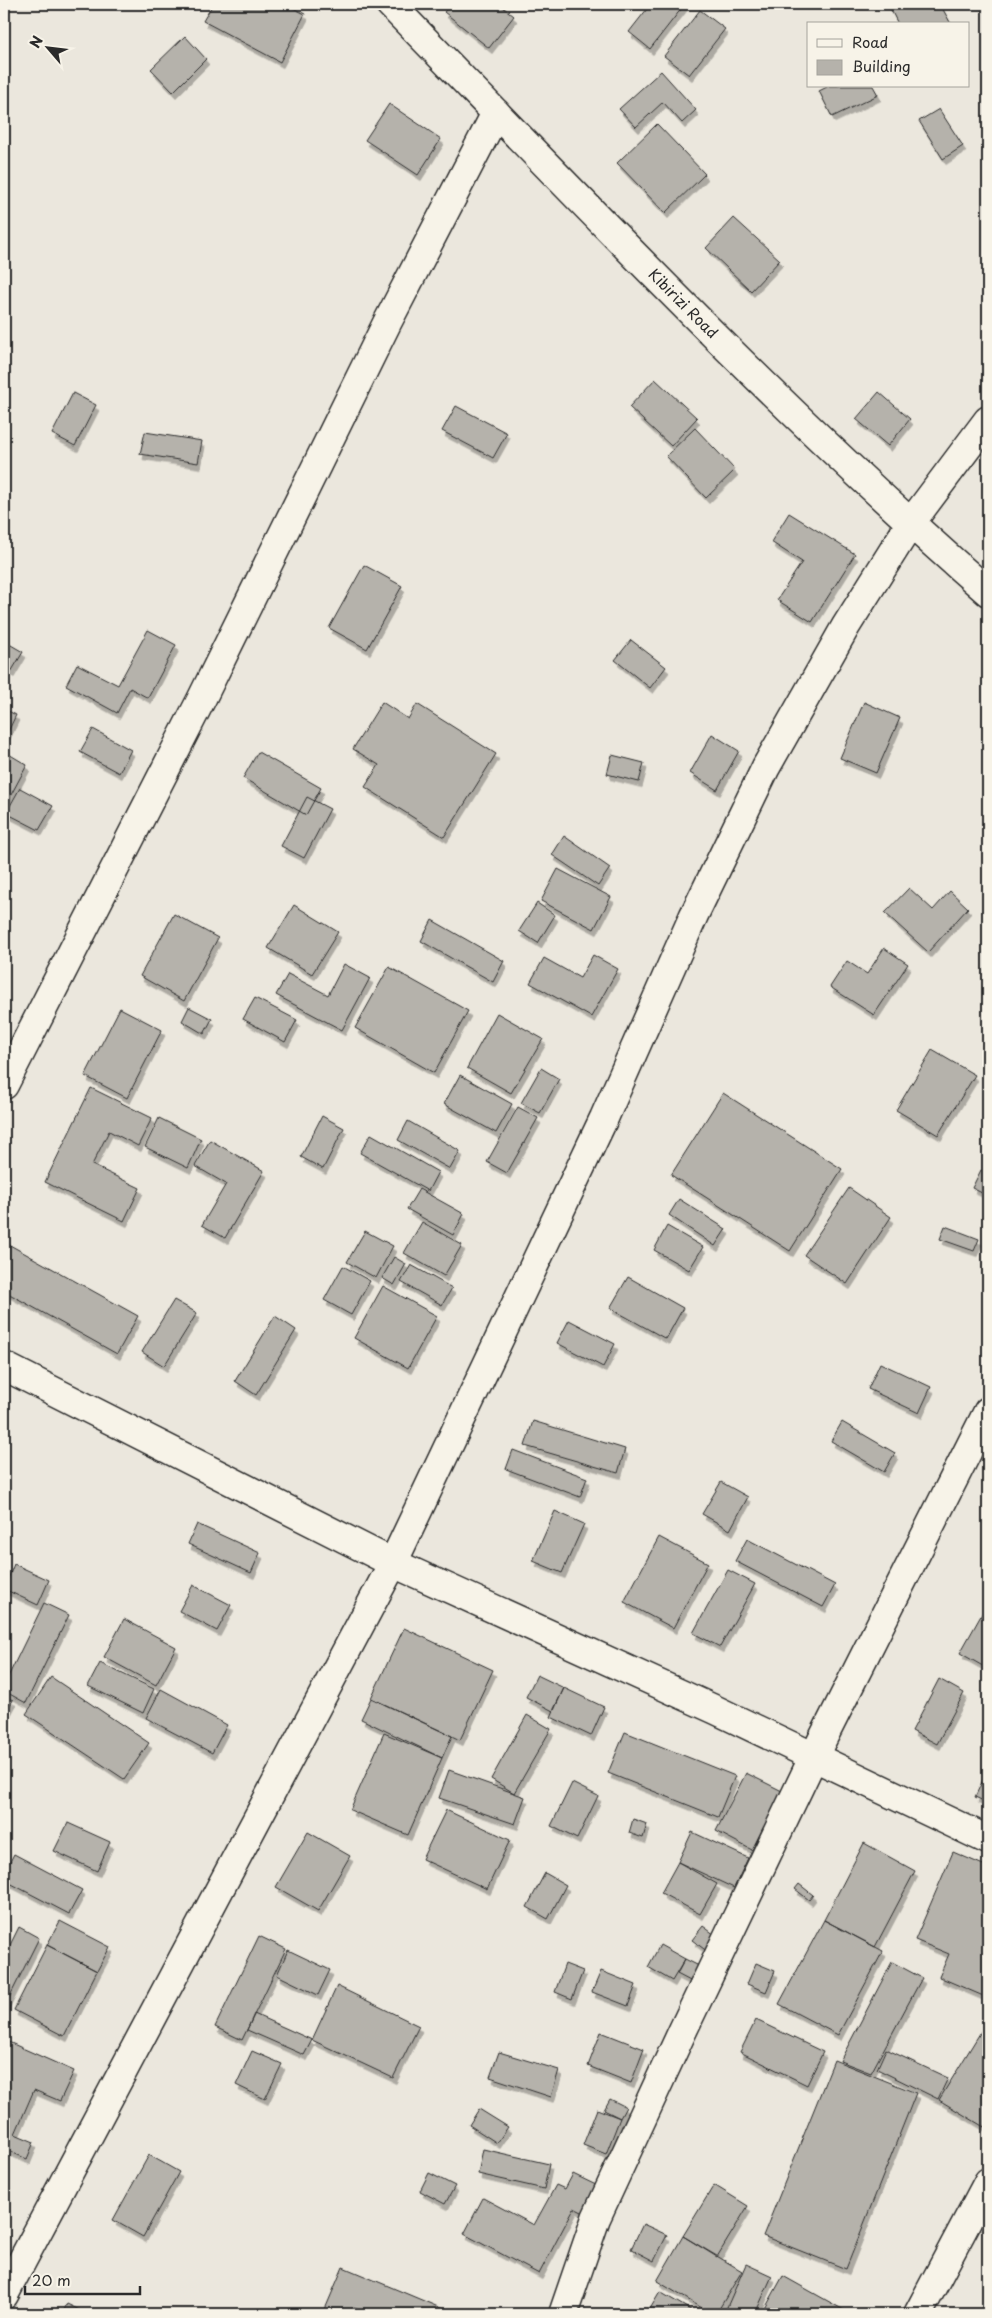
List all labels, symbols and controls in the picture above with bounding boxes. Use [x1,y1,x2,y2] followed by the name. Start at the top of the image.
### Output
[22,22,72,72] north arrow
[807,22,970,88] legend
[852,30,888,53] text: Road
[24,32,48,51] text: N
[852,54,911,77] text: Building
[644,263,724,343] street label: Kibirizi Road
[25,2263,140,2295] scale bar
[32,2268,71,2291] text: 20 m

